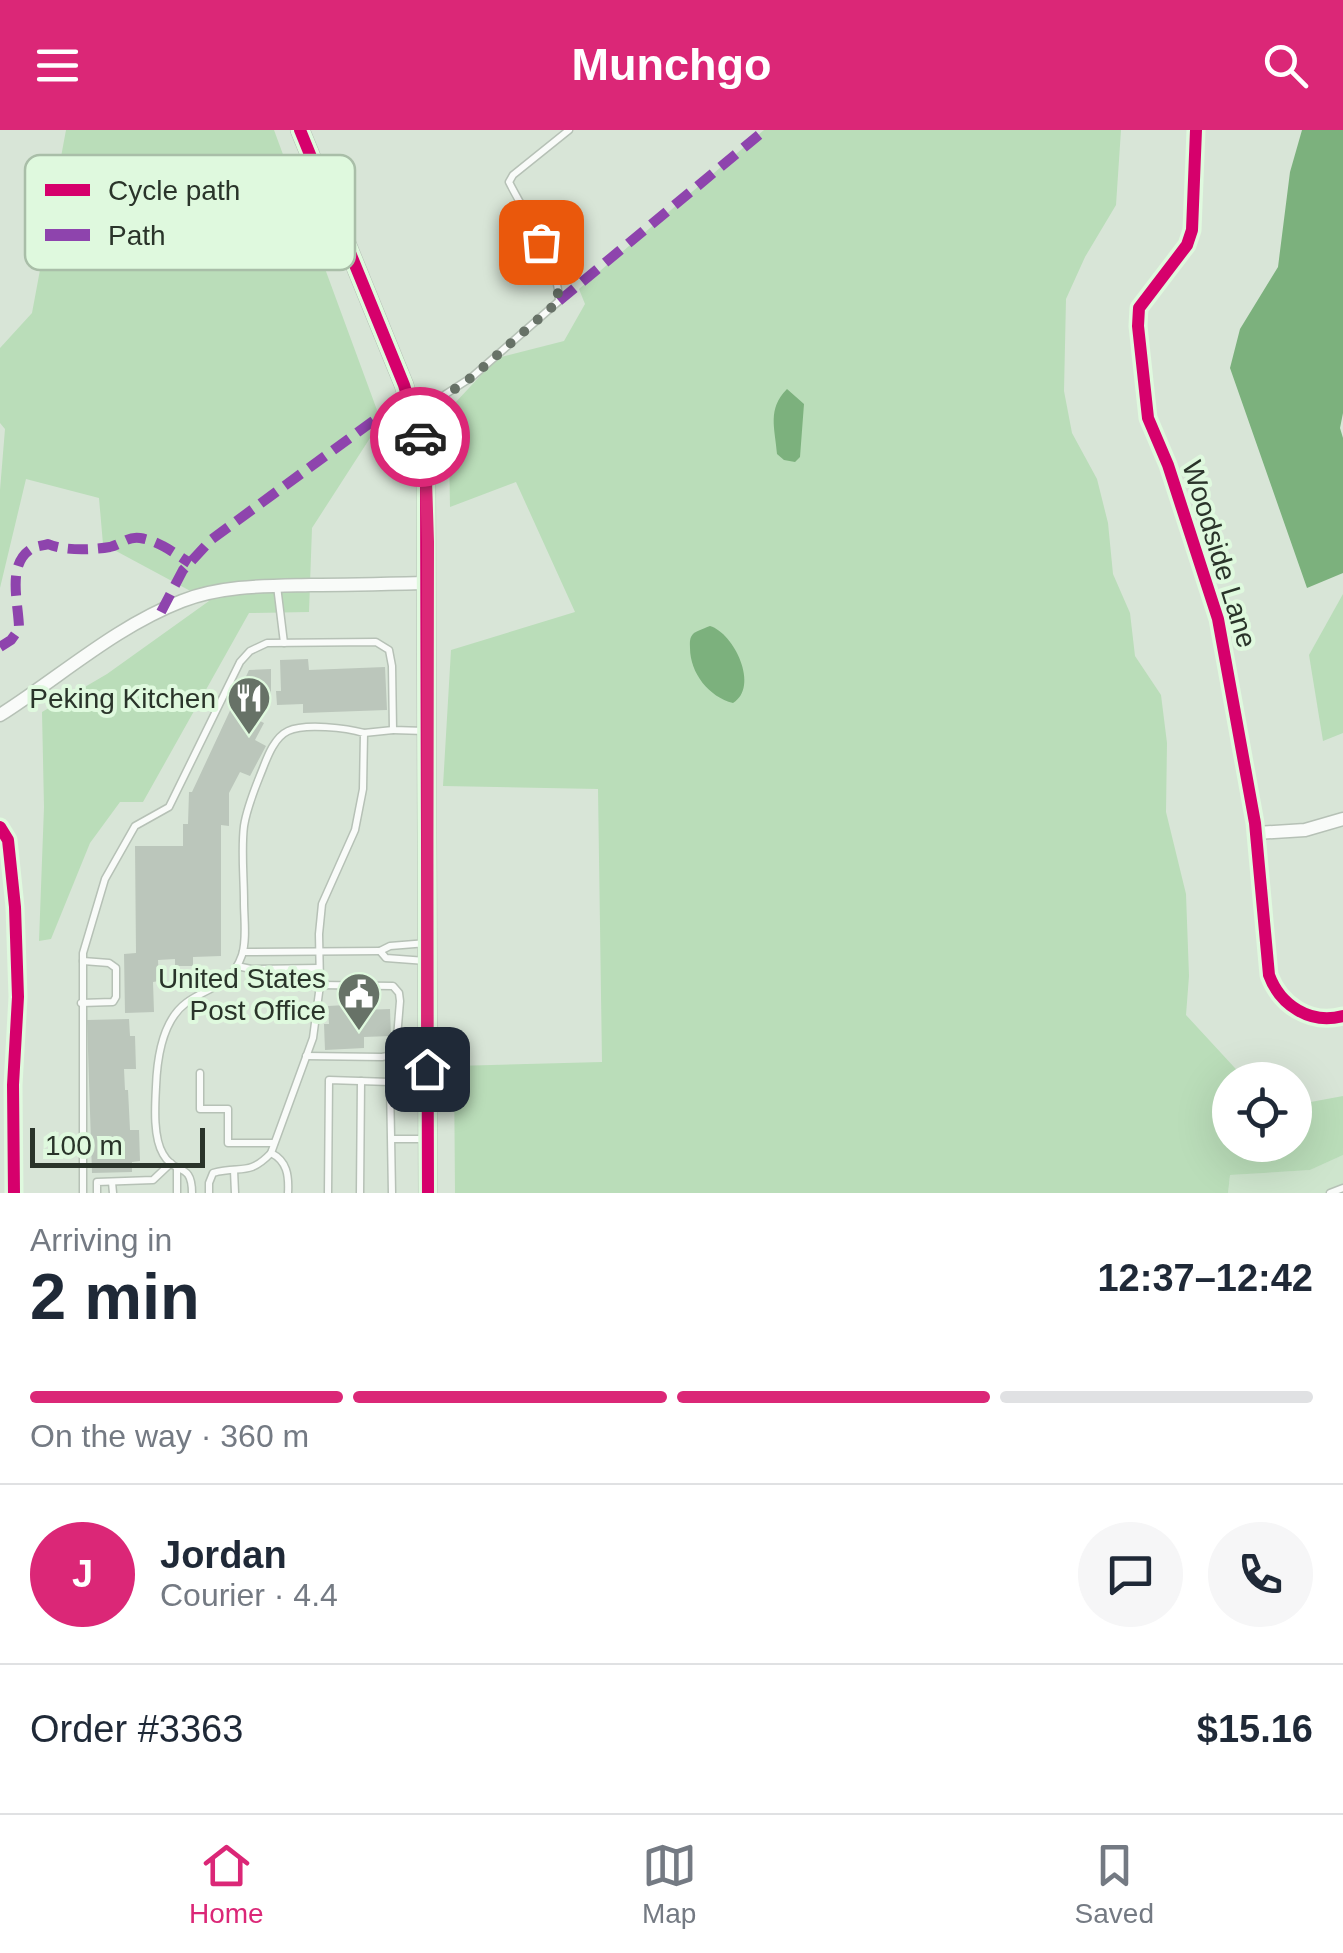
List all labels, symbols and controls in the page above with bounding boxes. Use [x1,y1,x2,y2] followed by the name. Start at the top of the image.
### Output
[30,38,85,93] icon: menu
[1258,38,1313,93] icon: search
[572,39,771,90] text: Munchgo
[25,155,355,270] legend
[108,175,240,206] text: Cycle path
[499,200,584,285] pin
[514,215,569,270] icon: bag
[108,220,166,251] text: Path
[370,387,470,487] courier
[393,410,448,465] icon: car
[1176,457,1263,651] street label: Woodside Lane
[226,675,272,736] restaurant icon: Peking Kitchen
[29,683,216,714] place label: Peking Kitchen
[158,963,326,1026] place label: United States Post Office
[336,971,382,1032] public building icon: United States Post Office
[385,1027,470,1112] pin
[400,1042,455,1097] icon: home
[1212,1062,1312,1162] map controls
[1212,1062,1312,1162] button: locate
[30,1123,205,1168] scale bar
[45,1130,123,1161] text: 100 m
[30,1222,172,1258] text: Arriving in
[1097,1257,1313,1299] text: 12:37–12:42
[30,1260,200,1333] text: 2 min
[30,1418,309,1454] text: On the way · 360 m
[1078,1522,1183,1627] button: chat
[1208,1522,1313,1627] button: phone
[160,1534,287,1576] text: Jordan
[72,1553,93,1595] text: J
[160,1577,338,1613] text: Courier · 4.4
[30,1708,243,1750] text: Order #3363
[1197,1708,1313,1750] text: $15.16
[189,1838,264,1930] tab: Home
[642,1838,697,1930] tab: Map
[1075,1838,1154,1930] tab: Saved

